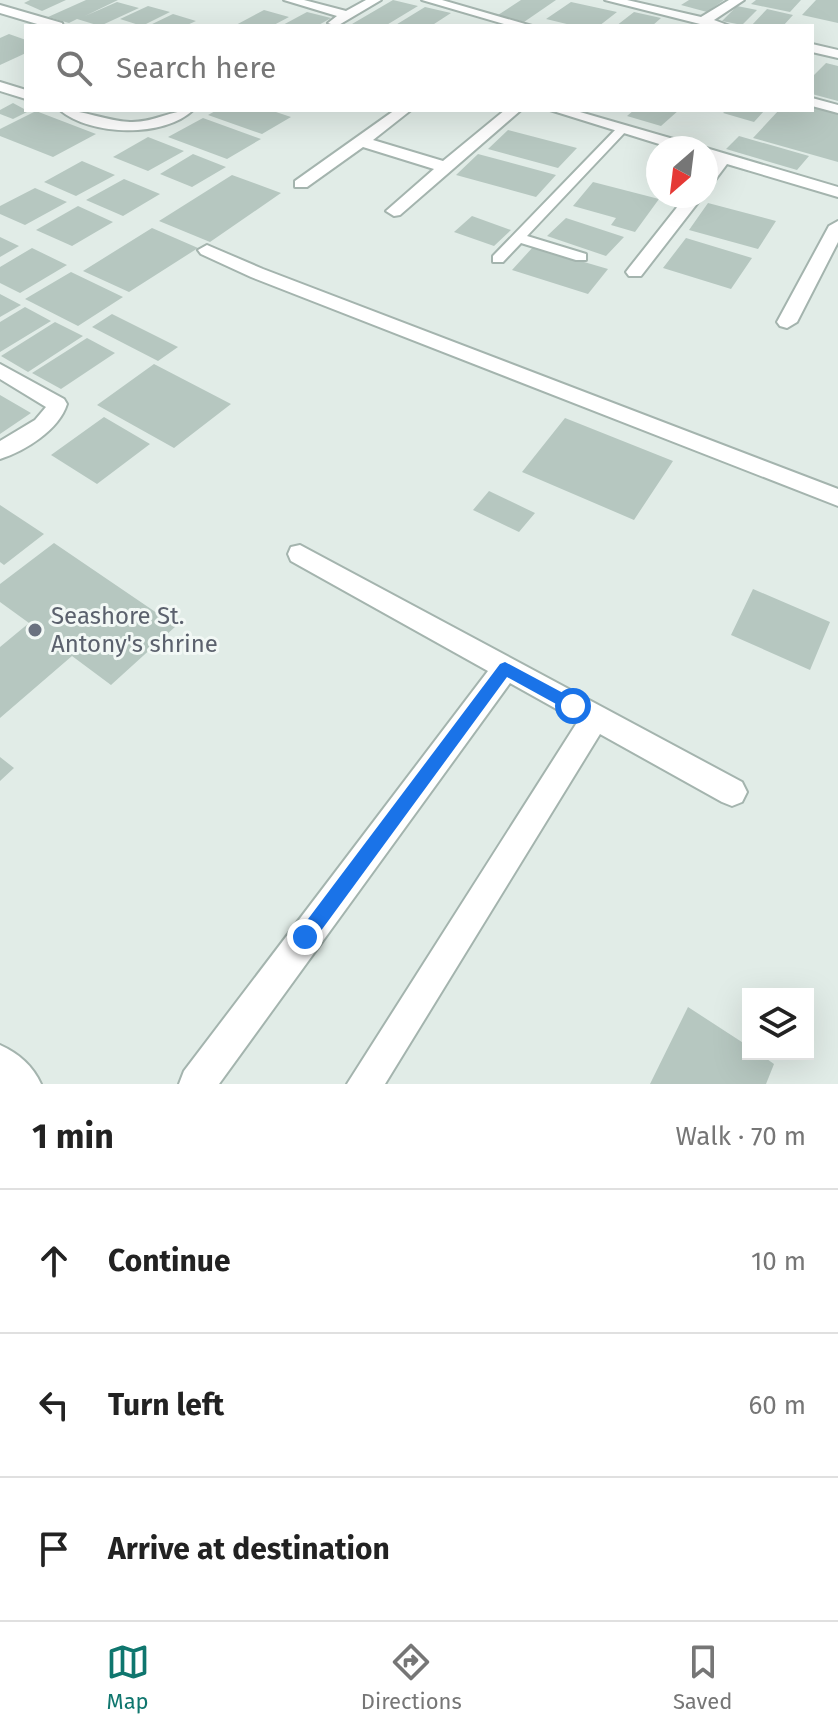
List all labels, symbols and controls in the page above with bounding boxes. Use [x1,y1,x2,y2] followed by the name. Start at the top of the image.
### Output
[24,24,814,112] search box
[52,46,96,90] icon: search
[116,50,276,86] text: Search here
[646,136,718,208] north arrow
[51,602,218,658] place label: Seashore St. Antony's shrine
[26,621,44,639] marker: Seashore St. Antony's shrine
[555,688,591,724] route start
[287,919,323,955] route end
[742,988,814,1060] map controls
[742,988,814,1060] button: layers
[32,1116,114,1157] text: 1 min
[676,1121,806,1152] text: Walk · 70 m
[32,1239,76,1283] icon: ahead
[108,1243,231,1279] text: Continue
[751,1246,806,1277] text: 10 m
[32,1383,76,1427] icon: left
[108,1387,224,1423] text: Turn left
[748,1390,806,1421] text: 60 m
[32,1527,76,1571] icon: arrive
[108,1531,390,1567] text: Arrive at destination
[106,1640,150,1715] tab: Map
[361,1640,462,1715] tab: Directions
[673,1640,732,1715] tab: Saved

